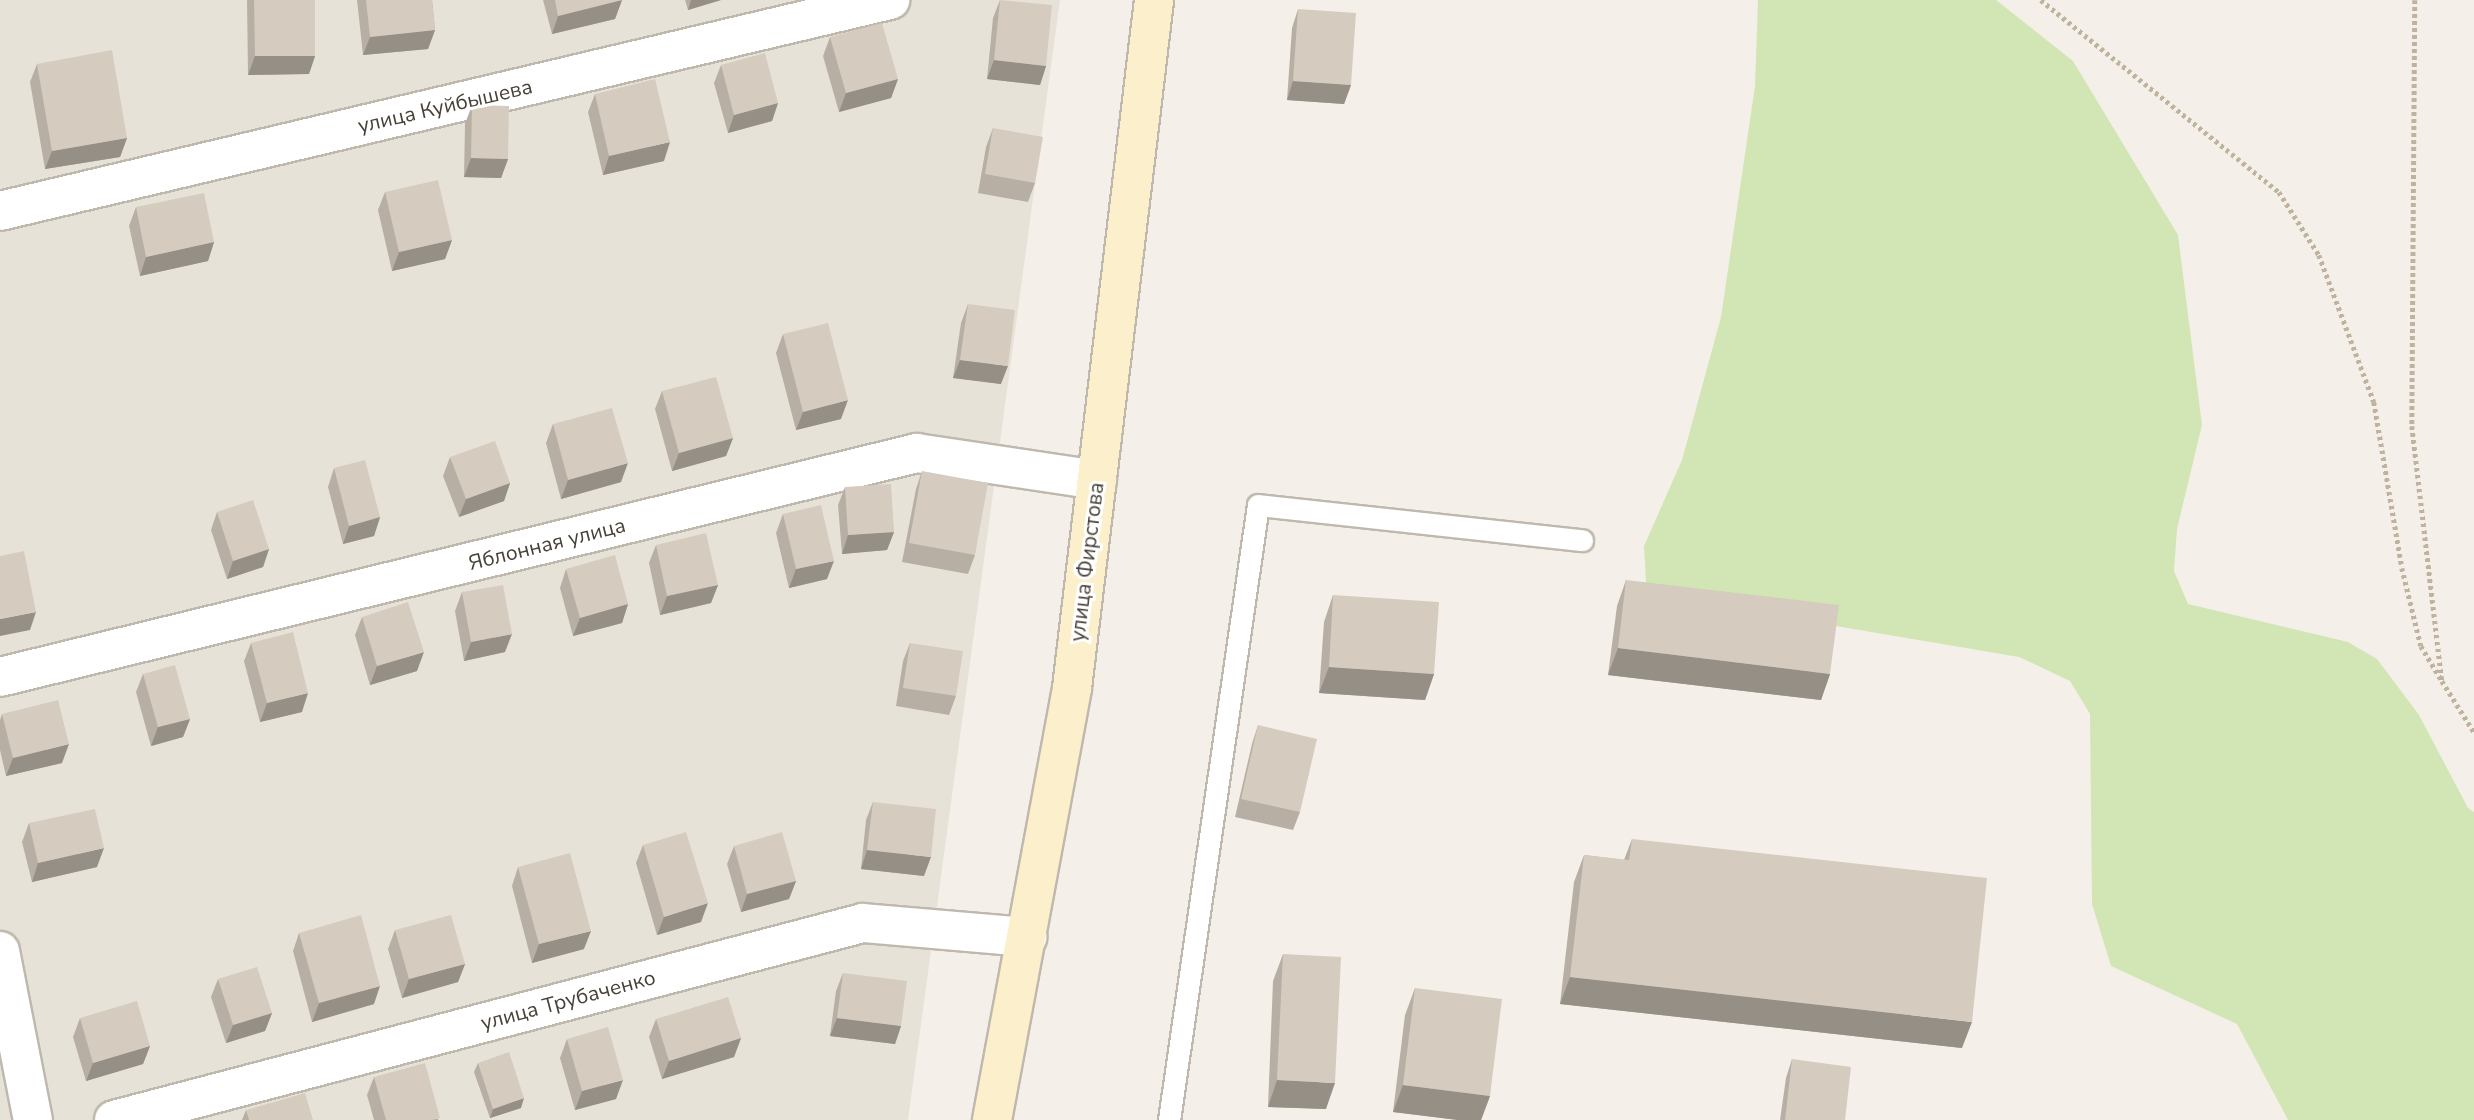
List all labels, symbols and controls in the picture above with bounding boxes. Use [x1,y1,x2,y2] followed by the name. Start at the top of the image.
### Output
[355,74,535,138] street label: улица Куйбышева
[1065,481,1109,643] street label: улица Фирстова
[466,512,628,576] street label: Яблонная улица
[478,965,658,1035] street label: улица Трубаченко

